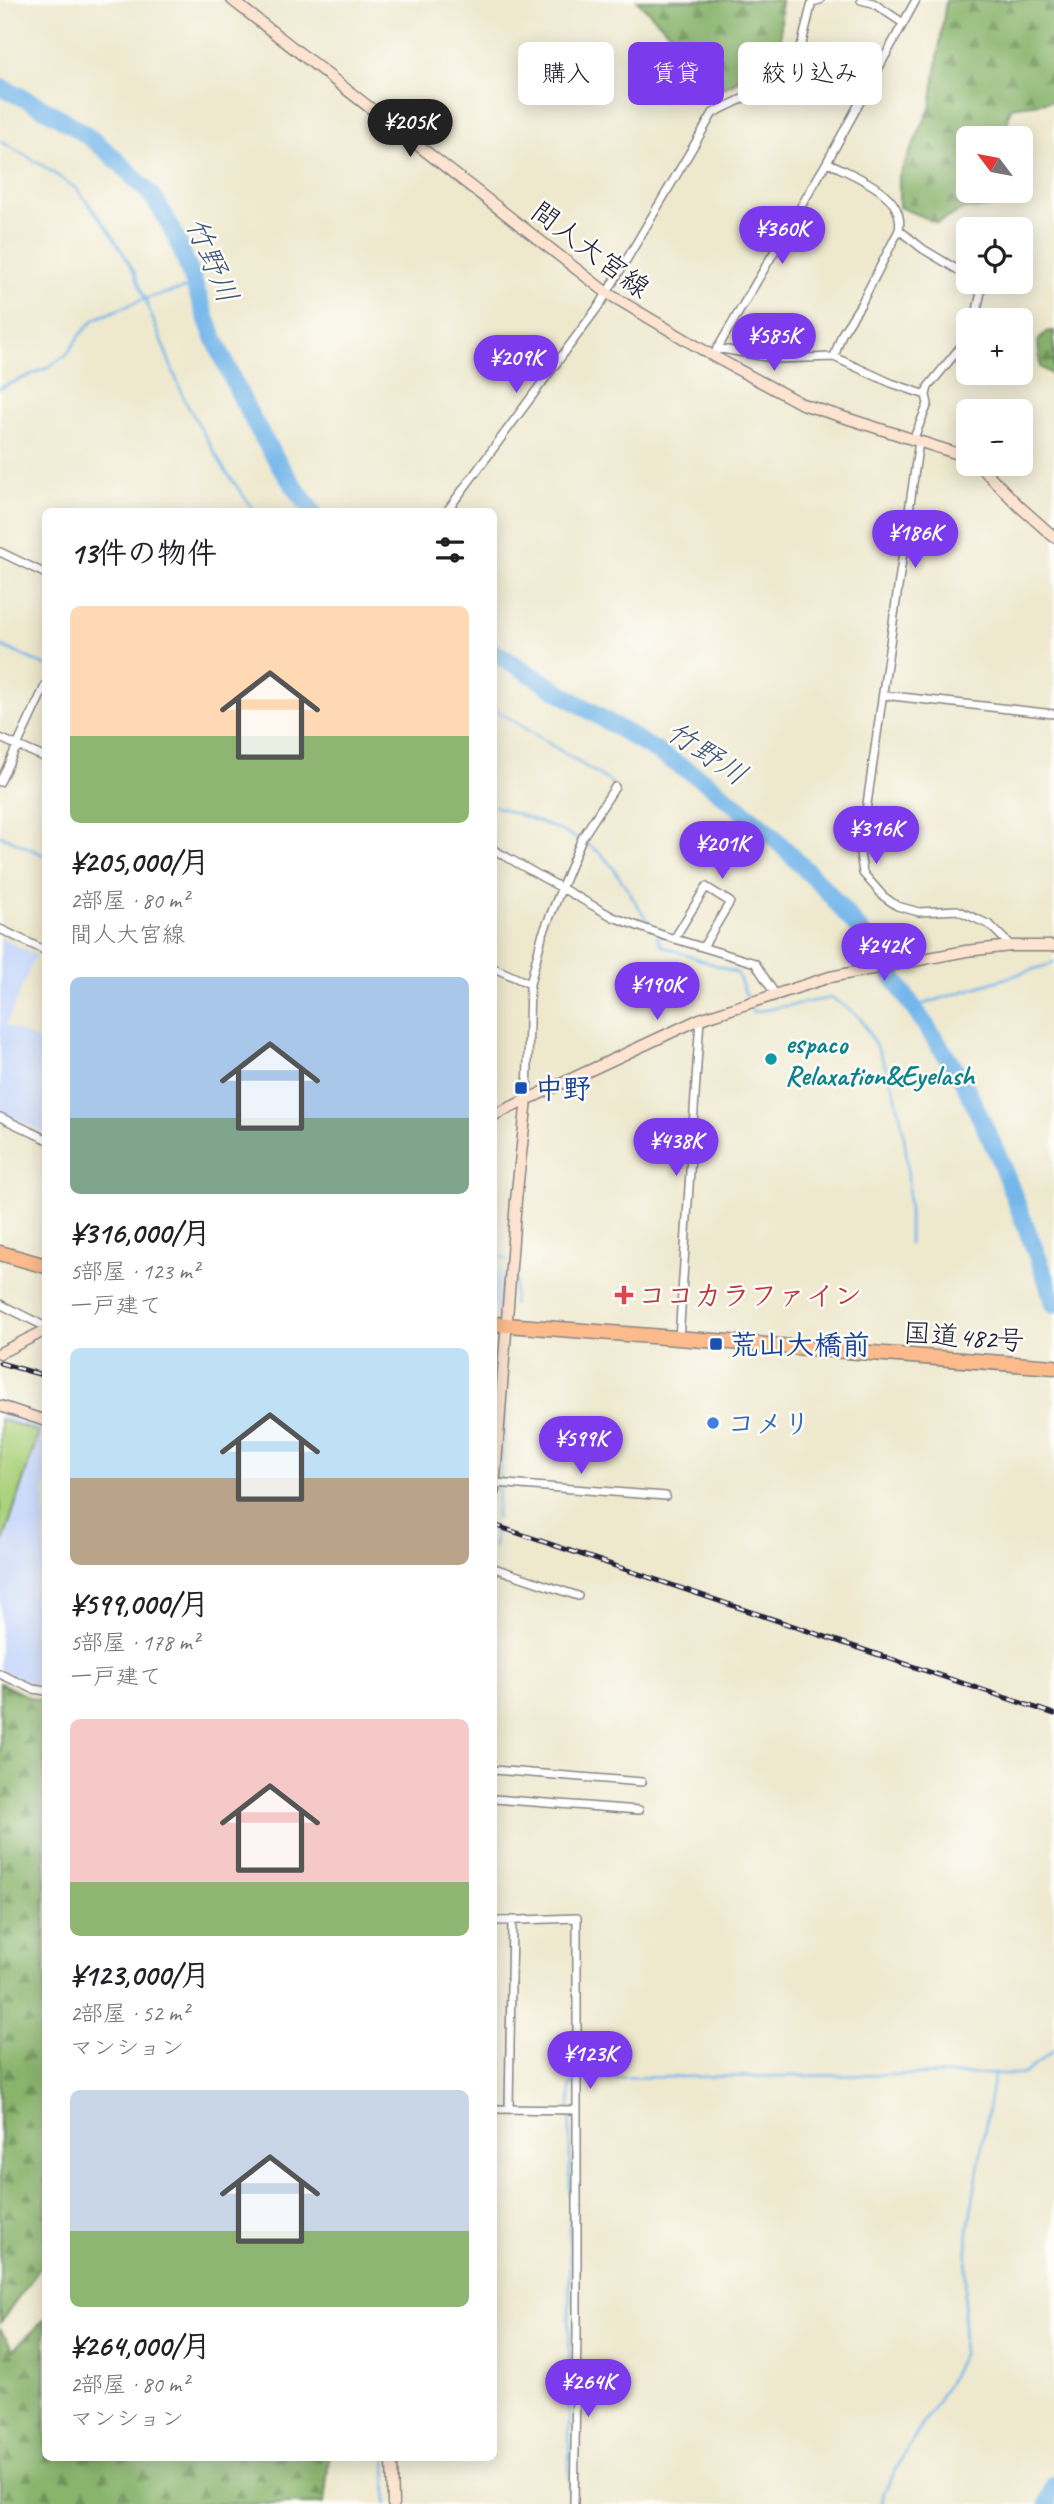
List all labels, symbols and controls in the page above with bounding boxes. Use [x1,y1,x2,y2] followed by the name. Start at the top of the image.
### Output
[518,42,614,105] chip: 購入
[628,42,724,105] chip: 賃貸
[738,42,882,105] chip: 絞り込み
[361,100,459,159] pin: ¥205K
[384,107,436,136] text: ¥205K
[956,126,1032,203] north arrow
[956,126,1033,476] map controls
[524,193,657,306] street label: 間人大宮線
[733,206,831,266] pin: ¥360K
[177,211,247,309] water label: 竹野川
[755,214,809,243] text: ¥360K
[956,217,1033,294] button: locate
[956,308,1033,385] button: +
[725,314,823,373] pin: ¥585K
[748,321,800,350] text: ¥585K
[467,336,565,395] pin: ¥209K
[490,343,542,372] text: ¥209K
[956,399,1033,476] button: −
[866,510,964,570] pin: ¥186K
[888,518,942,547] text: ¥186K
[431,531,469,569] icon: filters
[70,534,217,572] text: 13件の物件
[207,652,333,778] icon: home
[659,712,755,794] water label: 竹野川
[827,806,925,866] pin: ¥316K
[849,814,903,843] text: ¥316K
[673,822,771,881] pin: ¥201K
[695,829,749,858] text: ¥201K
[70,843,210,881] text: ¥205,000/月
[70,886,188,915] text: 2部屋 · 80 m²
[70,920,185,949] text: 間人大宮線
[835,923,933,983] pin: ¥242K
[857,931,911,960] text: ¥242K
[608,962,706,1022] pin: ¥190K
[631,970,683,999] text: ¥190K
[207,1023,333,1149] icon: home
[785,1026,976,1093] place label: espaco Relaxation&Eyelash
[763,1051,779,1067] marker: espaco Relaxation&Eyelash
[535,1071,591,1106] place label: 中野
[513,1080,529,1096] marker: 中野
[627,1118,725,1178] pin: ¥438K
[649,1126,703,1155] text: ¥438K
[70,1214,211,1252] text: ¥316,000/月
[70,1257,199,1286] text: 5部屋 · 123 m²
[638,1278,862,1313] place label: ココカラファイン
[616,1287,632,1303] marker: ココカラファイン
[70,1291,162,1320] text: 一戸建て
[902,1315,1026,1358] street label: 国道482号
[730,1327,870,1362] place label: 荒山大橋前
[708,1336,724,1352] marker: 荒山大橋前
[207,1394,333,1520] icon: home
[727,1406,811,1441] place label: コメリ
[705,1415,721,1431] marker: コメリ
[532,1416,630,1476] pin: ¥599K
[555,1424,607,1453] text: ¥599K
[70,1585,209,1623] text: ¥599,000/月
[70,1628,199,1657] text: 5部屋 · 178 m²
[70,1662,162,1691] text: 一戸建て
[207,1765,333,1891] icon: home
[70,1956,210,1994] text: ¥123,000/月
[70,1999,188,2028] text: 2部屋 · 52 m²
[541,2032,639,2091] pin: ¥123K
[70,2033,184,2062] text: マンション
[563,2039,617,2068] text: ¥123K
[207,2136,333,2262] icon: home
[70,2327,211,2365] text: ¥264,000/月
[539,2360,637,2419] pin: ¥264K
[561,2367,615,2396] text: ¥264K
[70,2370,188,2399] text: 2部屋 · 80 m²
[70,2404,184,2433] text: マンション

